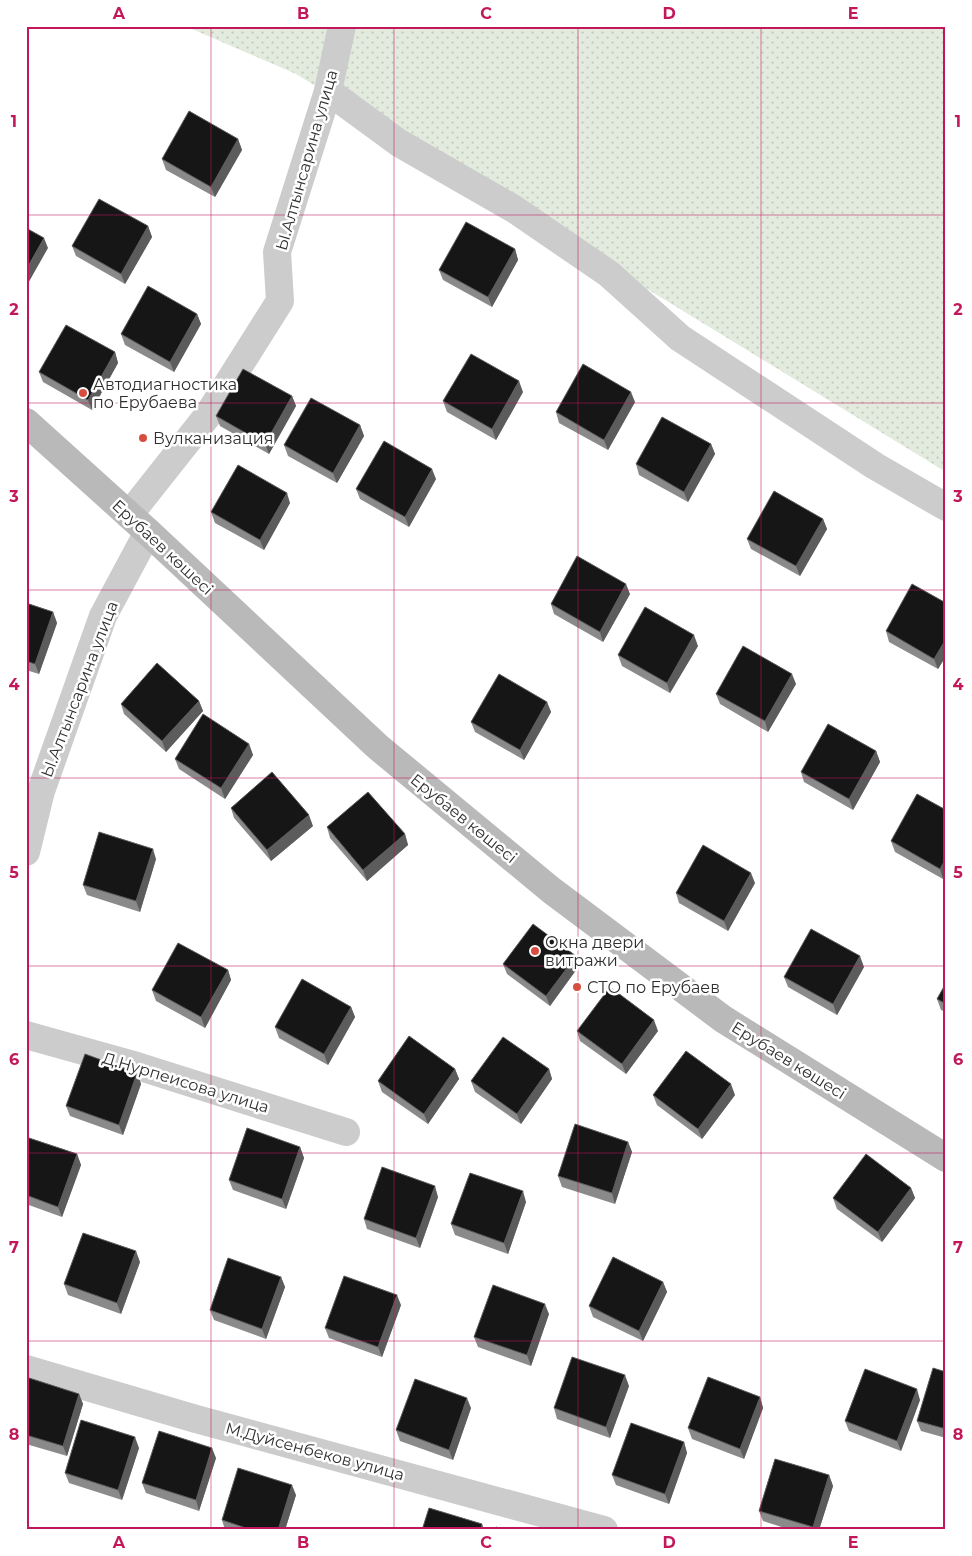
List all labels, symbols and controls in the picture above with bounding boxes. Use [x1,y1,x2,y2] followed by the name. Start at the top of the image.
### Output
[112,4,126,23] text: A
[297,4,309,23] text: B
[480,4,492,23] text: C
[662,4,676,23] text: D
[848,4,858,23] text: E
[272,68,341,253] street label: Ы.Алтынсарина улица
[11,112,17,131] text: 1
[955,112,961,131] text: 1
[9,300,19,319] text: 2
[953,300,963,319] text: 2
[93,375,237,412] place label: Автодиагностика по Ерубаева
[77,387,89,399] marker: Автодиагностика по Ерубаева
[153,429,273,448] place label: Вулканизация
[137,432,149,444] marker: Вулканизация
[8,487,19,506] text: 3
[952,487,963,506] text: 3
[108,496,217,599] street label: Ерубаев көшесі
[37,598,122,780] street label: Ы.Алтынсарина улица
[8,675,20,694] text: 4
[952,675,964,694] text: 4
[407,770,521,867] street label: Ерубаев көшесі
[9,863,19,882] text: 5
[953,863,963,882] text: 5
[545,933,644,970] place label: Окна двери витражи
[529,945,541,957] marker: Окна двери витражи
[587,978,720,997] place label: СТО по Ерубаев
[571,981,583,993] marker: СТО по Ерубаев
[728,1018,849,1103] street label: Ерубаев көшесі
[100,1048,271,1117] street label: Д.Нурпеисова улица
[9,1050,19,1069] text: 6
[953,1050,963,1069] text: 6
[9,1238,19,1257] text: 7
[953,1238,963,1257] text: 7
[223,1418,406,1485] street label: М.Дуйсенбеков улица
[9,1425,19,1444] text: 8
[953,1425,963,1444] text: 8
[112,1533,126,1552] text: A
[297,1533,309,1552] text: B
[480,1533,492,1552] text: C
[662,1533,676,1552] text: D
[848,1533,858,1552] text: E

